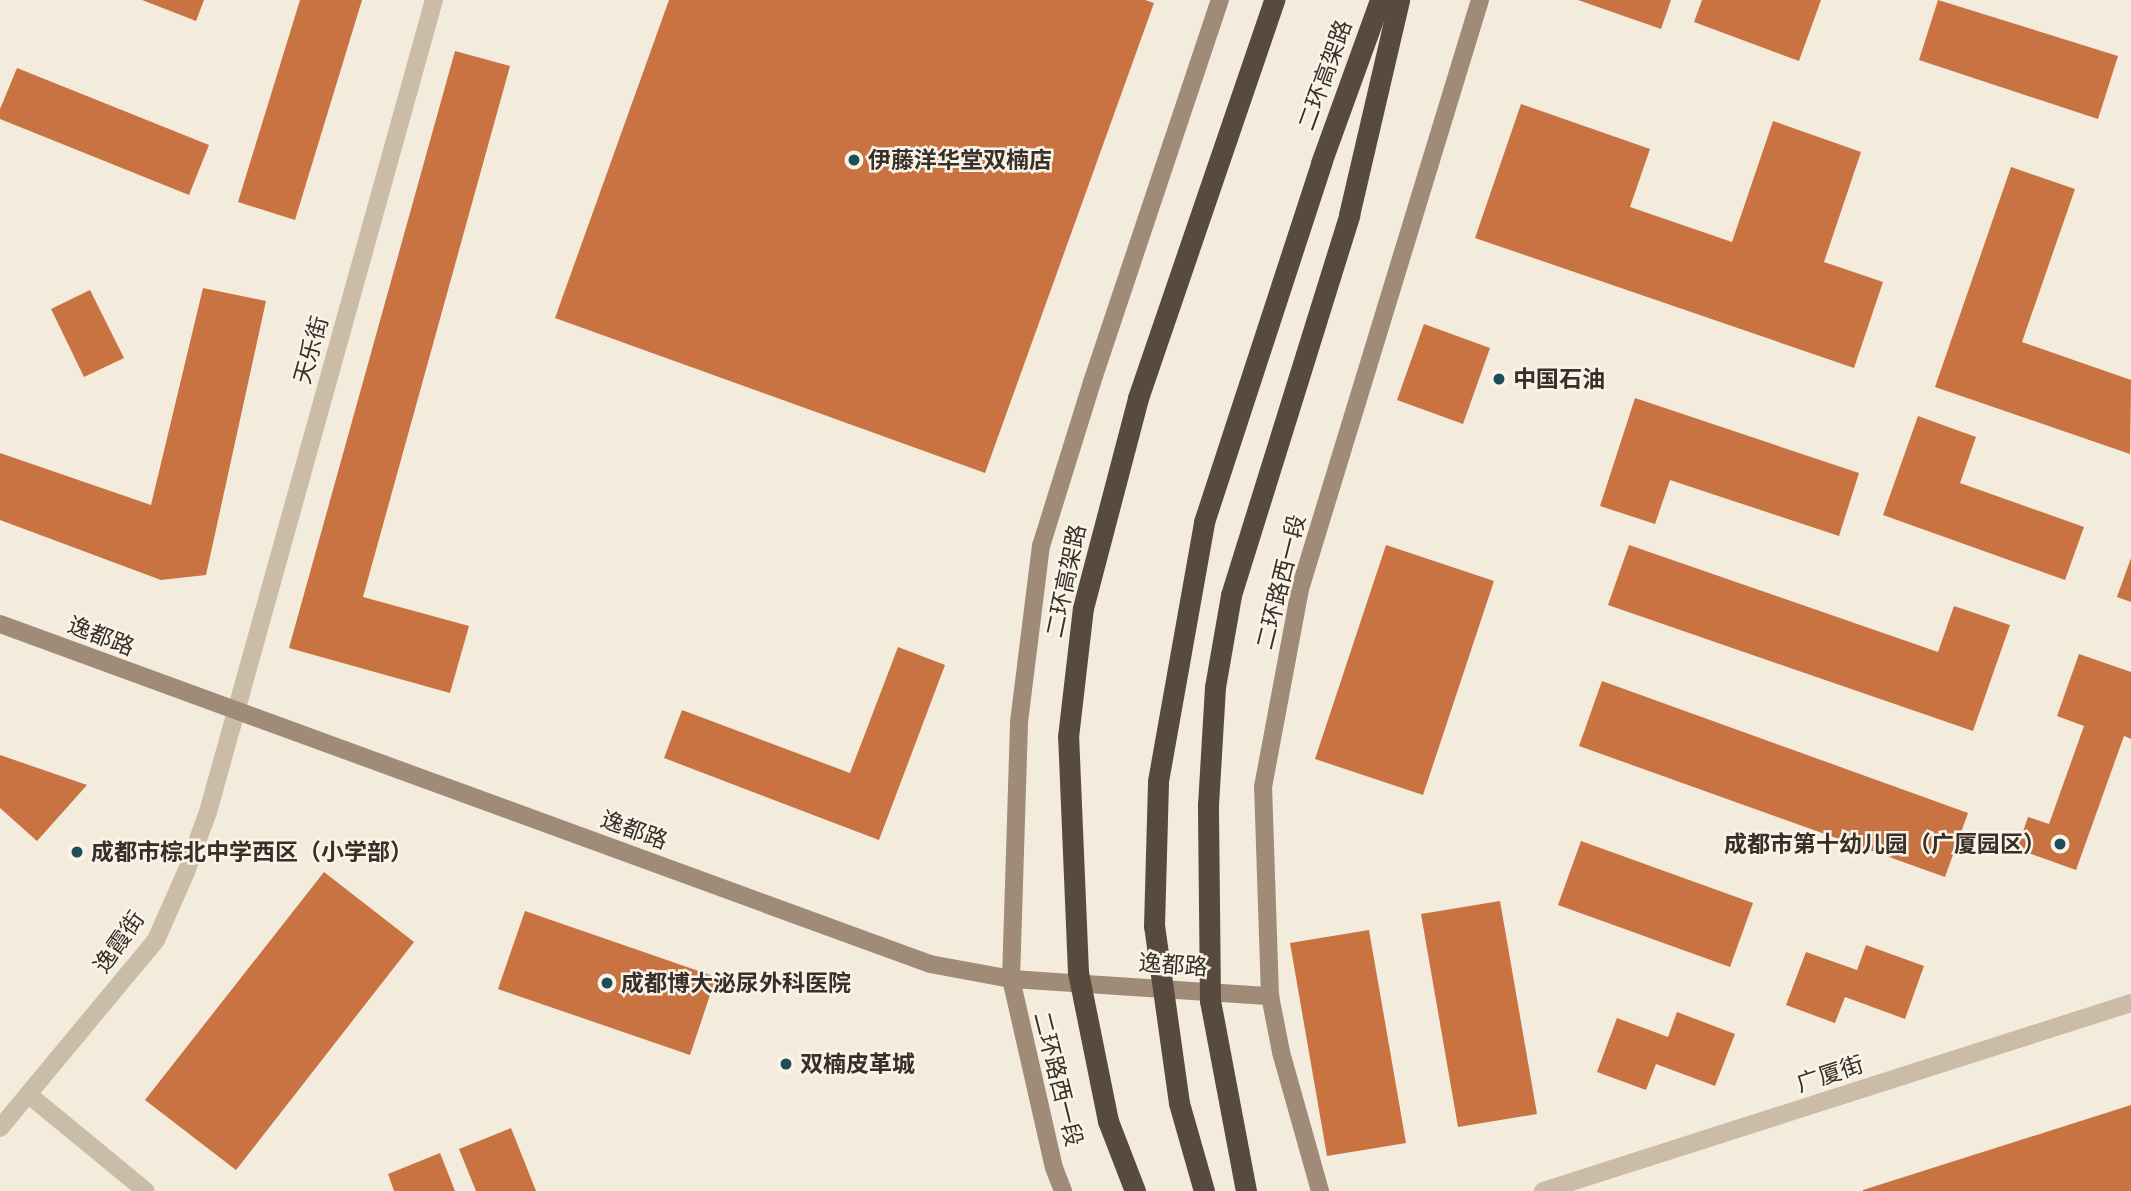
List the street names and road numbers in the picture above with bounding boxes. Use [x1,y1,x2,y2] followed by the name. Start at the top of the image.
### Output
[1292,16,1358,134] street label: 二环高架路
[288,313,334,387] street label: 天乐街
[1251,512,1311,652] street label: 二环路西一段
[1041,522,1091,640] street label: 二环高架路
[64,611,138,661] street label: 逸都路
[597,805,671,855] street label: 逸都路
[88,906,150,978] street label: 逸霞街
[1138,949,1208,981] street label: 逸都路
[1028,1009,1088,1149] street label: 二环路西一段
[1793,1050,1867,1098] street label: 广厦街

